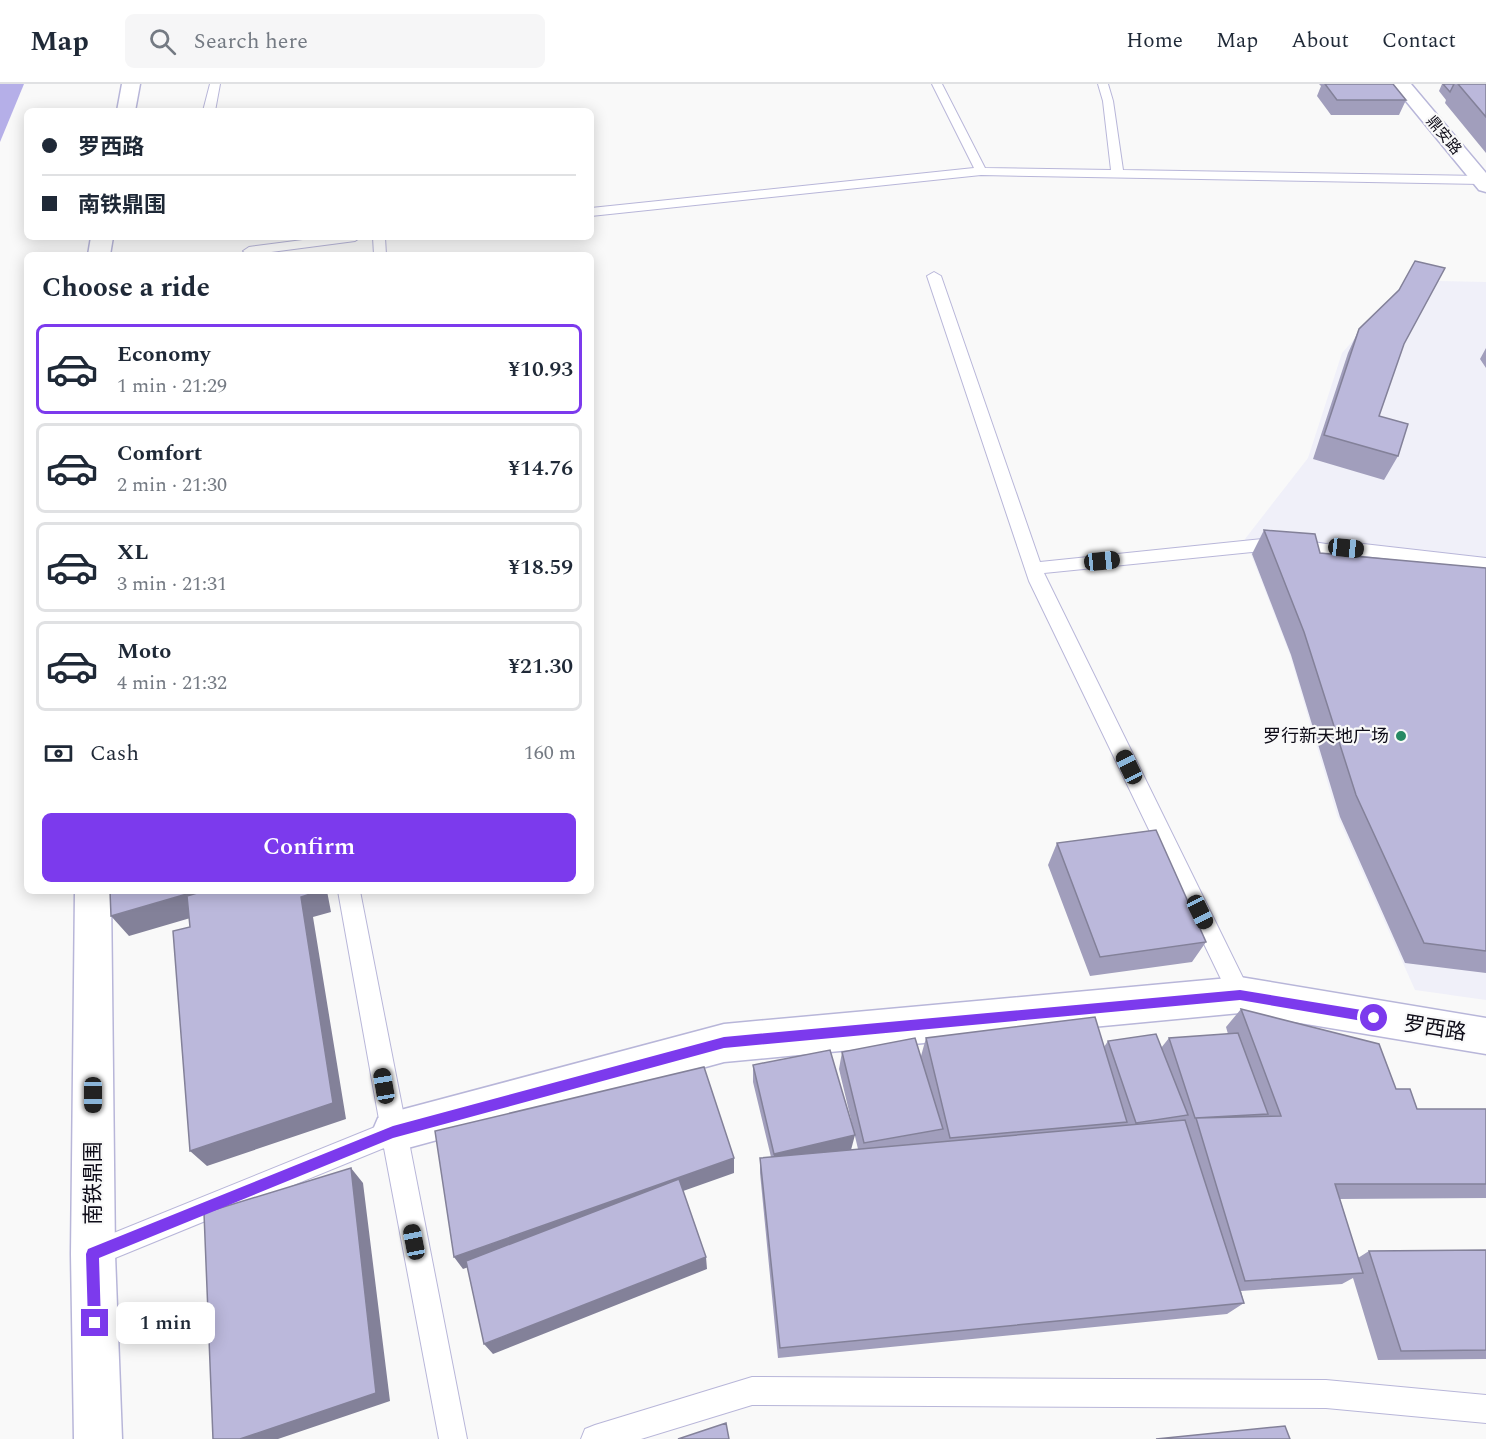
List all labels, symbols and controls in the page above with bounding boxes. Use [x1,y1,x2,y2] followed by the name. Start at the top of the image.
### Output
[125,14,545,68] search box
[30,20,89,63] text: Map
[146,25,179,58] icon: search
[194,25,308,58] text: Search here
[1126,25,1183,57] text: Home
[1216,25,1258,57] text: Map
[1291,25,1349,57] text: About
[1382,25,1456,57] text: Contact
[1420,111,1467,160] street label: 鼎安路
[78,131,144,164] text: 罗西路
[78,189,166,222] text: 南铁鼎围
[42,267,210,309] text: Choose a ride
[117,338,210,371] text: Economy
[45,342,99,396] icon: car
[508,353,573,386] text: ¥10.93
[117,371,227,401] text: 1 min · 21:29
[117,437,202,470] text: Comfort
[45,441,99,495] icon: car
[508,452,573,485] text: ¥14.76
[117,470,227,500] text: 2 min · 21:30
[117,536,148,569] text: XL
[1327,537,1365,559] car
[45,540,99,594] icon: car
[1083,550,1121,572] car
[508,551,573,584] text: ¥18.59
[117,569,227,599] text: 3 min · 21:31
[117,635,171,668] text: Moto
[45,639,99,693] icon: car
[508,650,573,683] text: ¥21.30
[117,668,227,698] text: 4 min · 21:32
[1263,723,1389,750] place label: 罗行新天地广场
[1394,729,1408,743] marker: 罗行新天地广场
[42,737,75,770] icon: cash
[90,737,139,770] text: Cash
[524,738,576,768] text: 160 m
[1113,747,1145,787] car
[42,813,576,882] button: Confirm
[1184,892,1216,932] car
[1360,1004,1387,1031] route start
[1401,1008,1468,1050] street label: 罗西路
[372,1067,396,1105] car
[84,1077,102,1113] car
[78,1141,110,1225] street label: 南铁鼎围
[402,1223,426,1261] car
[116,1302,215,1344] callout: 1 min
[140,1308,191,1338] text: 1 min
[81,1309,108,1336] route end

